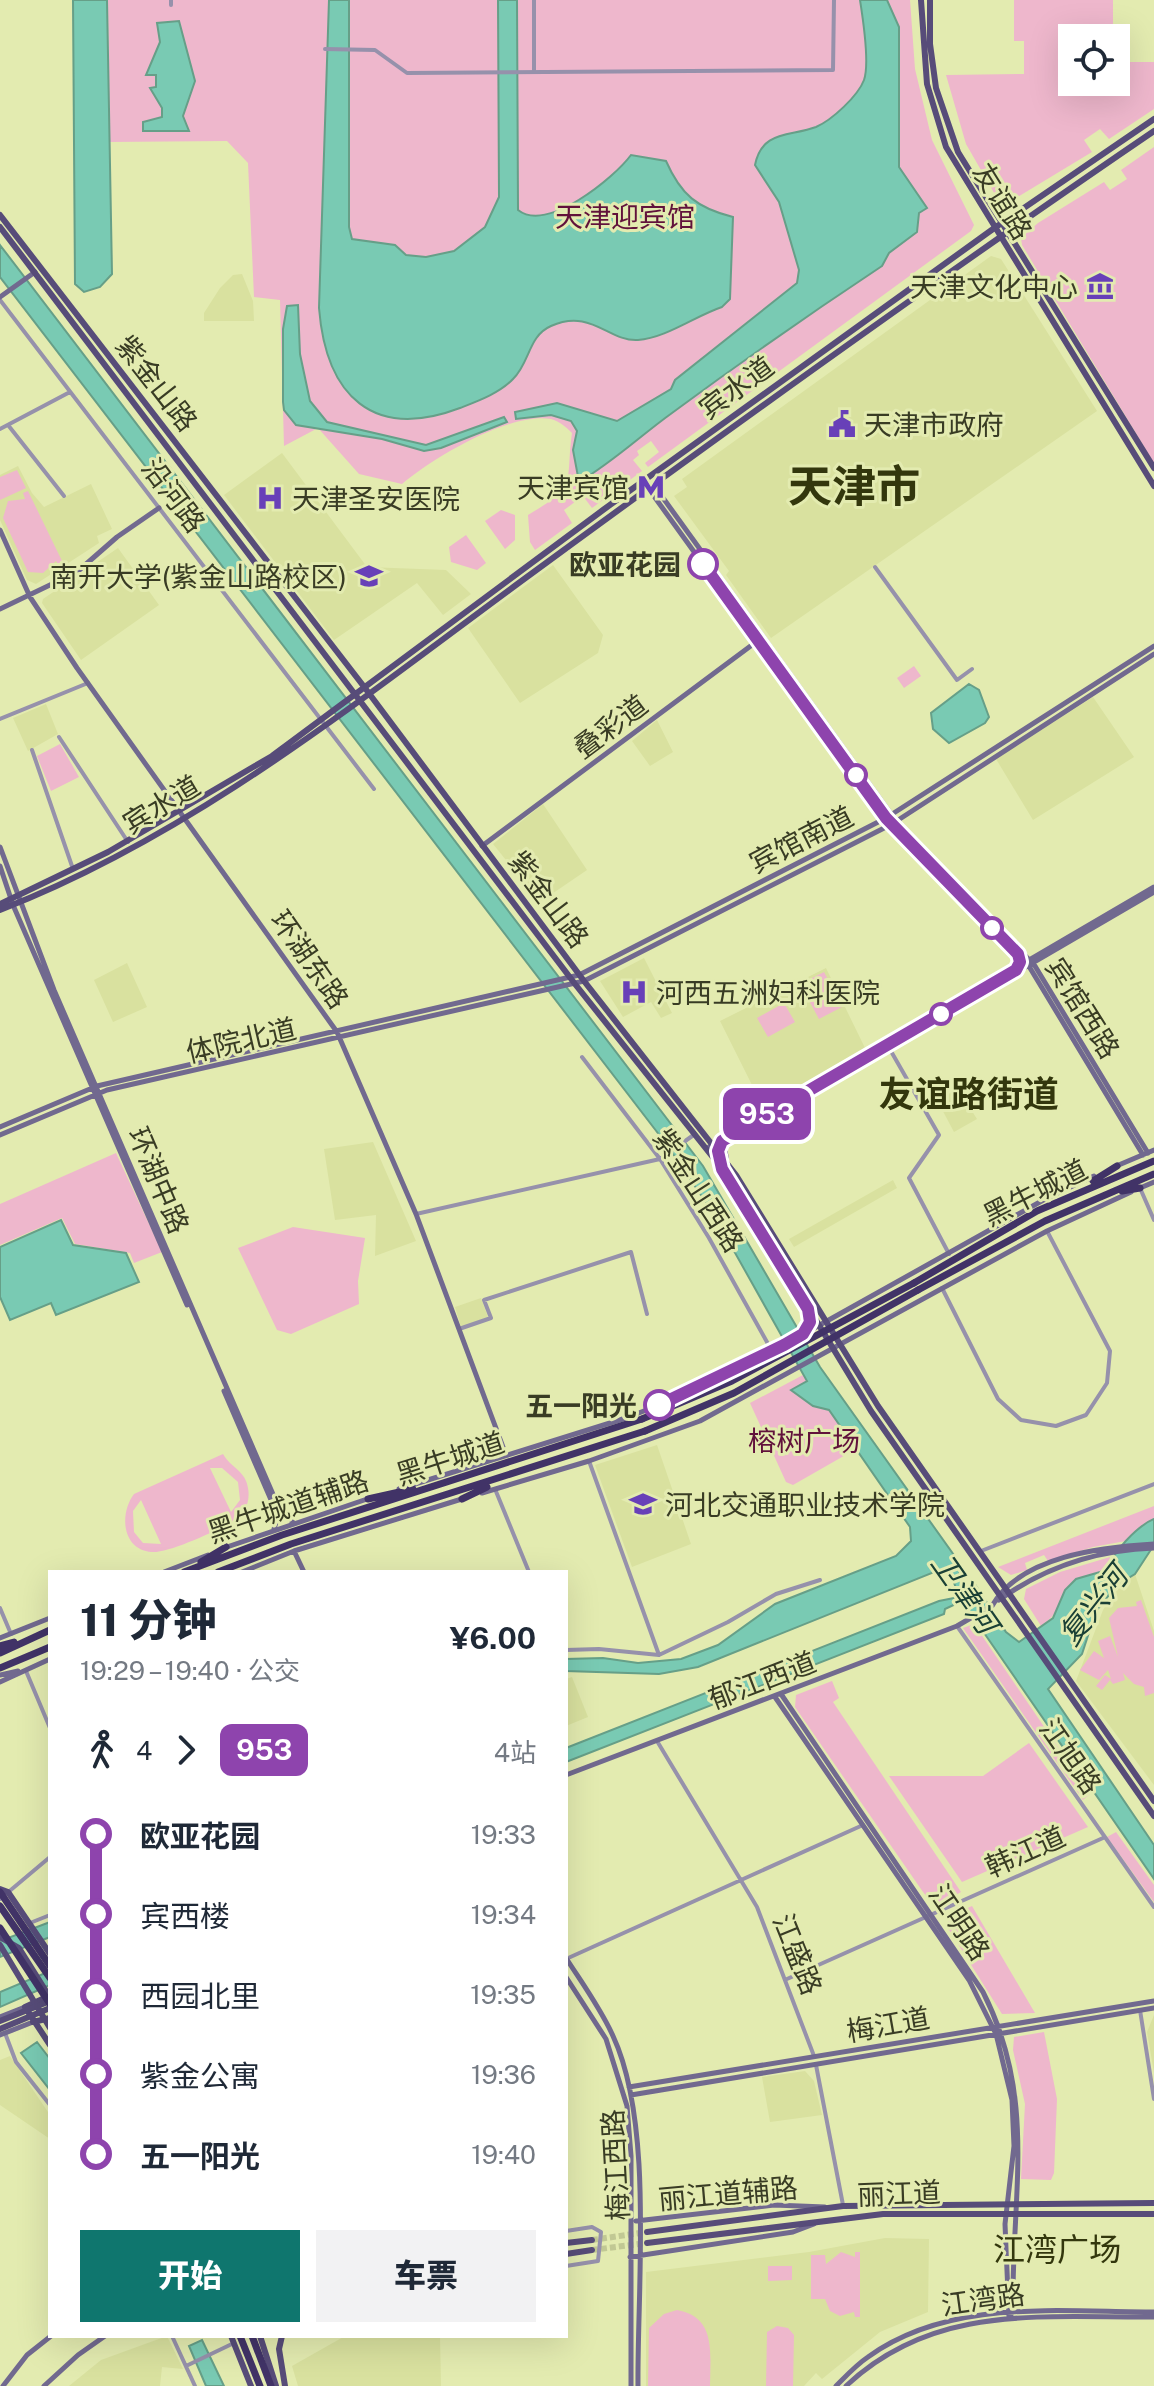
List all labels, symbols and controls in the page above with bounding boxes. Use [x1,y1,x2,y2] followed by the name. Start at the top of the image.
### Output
[1058,24,1130,96] map controls
[1058,24,1130,96] button: locate
[967,157,1039,245] street label: 友谊路
[555,200,695,233] park label: 天津迎宾馆
[910,270,1078,303] place label: 天津文化中心
[1085,271,1115,301] museum icon: 天津文化中心
[110,329,204,437] street label: 紫金山路
[692,349,780,425] street label: 宾水道
[864,408,1004,441] place label: 天津市政府
[827,409,857,439] public building icon: 天津市政府
[136,452,212,538] street label: 沿河路
[788,460,920,512] district label: 天津市
[517,471,629,504] place label: 天津宾馆
[636,472,666,502] metro station icon: 天津宾馆
[292,482,460,515] place label: 天津圣安医院
[255,483,285,513] hospital icon: 天津圣安医院
[569,548,681,581] place label: 欧亚花园
[688,549,718,579] marker: 欧亚花园
[50,560,347,593] place label: 南开大学(紫金山路校区)
[354,561,384,591] school or university icon: 南开大学(紫金山路校区)
[567,688,653,764] street label: 叠彩道
[845,764,867,786] unlabelled marker
[116,768,206,840] street label: 宾水道
[744,799,858,879] street label: 宾馆南道
[502,844,596,954] street label: 紫金山路
[264,904,356,1014] street label: 环湖东路
[981,917,1003,939] unlabelled marker
[1039,952,1127,1064] street label: 宾馆西路
[656,976,880,1009] place label: 河西五洲妇科医院
[619,977,649,1007] hospital icon: 河西五洲妇科医院
[930,1003,952,1025] unlabelled marker
[183,1011,299,1069] street label: 体院北道
[879,1073,1059,1115] district label: 友谊路街道
[721,1088,813,1140] line badge: 953
[739,1097,795,1130] text: 953
[122,1122,196,1238] street label: 环湖中路
[647,1122,751,1258] street label: 紫金山西路
[978,1152,1092,1232] street label: 黑牛城道
[525,1389,637,1422] place label: 五一阳光
[644,1390,674,1420] marker: 五一阳光
[748,1424,860,1457] park label: 榕树广场
[392,1425,508,1491] street label: 黑牛城道
[203,1463,373,1549] street label: 黑牛城道辅路
[665,1488,945,1521] place label: 河北交通职业技术学院
[628,1489,658,1519] school or university icon: 河北交通职业技术学院
[924,1546,1008,1644] water label: 卫津河
[1051,1555,1138,1652] water label: 复兴河
[80,1594,216,1646] text: 11 分钟
[450,1620,536,1656] text: ¥6.00
[704,1645,820,1715] street label: 郁江西道
[80,1655,300,1686] text: 19:29 – 19:40 · 公交
[1033,1712,1109,1800] street label: 江旭路
[80,1728,124,1772] icon: walk
[164,1728,208,1772] icon: forward
[236,1733,292,1766] text: 953
[136,1735,152,1766] text: 4
[494,1737,536,1768] text: 4站
[140,1818,260,1854] text: 欧亚花园
[471,1819,536,1850] text: 19:33
[980,1819,1070,1883] street label: 韩江道
[923,1878,997,1966] street label: 江明路
[140,1898,230,1934] text: 宾西楼
[471,1899,536,1930] text: 19:34
[767,1909,829,1999] street label: 江盛路
[140,1978,260,2014] text: 西园北里
[470,1979,536,2010] text: 19:35
[844,2000,932,2048] street label: 梅江道
[140,2058,260,2094] text: 紫金公寓
[471,2059,536,2090] text: 19:36
[596,2108,634,2222] street label: 梅江西路
[140,2138,260,2174] text: 五一阳光
[471,2139,536,2170] text: 19:40
[657,2170,799,2216] street label: 丽江道辅路
[856,2175,942,2211] street label: 丽江道
[80,2230,300,2322] button: 开始
[316,2230,536,2322] button: 车票
[993,2231,1121,2268] district label: 江湾广场
[939,2277,1027,2321] street label: 江湾路

